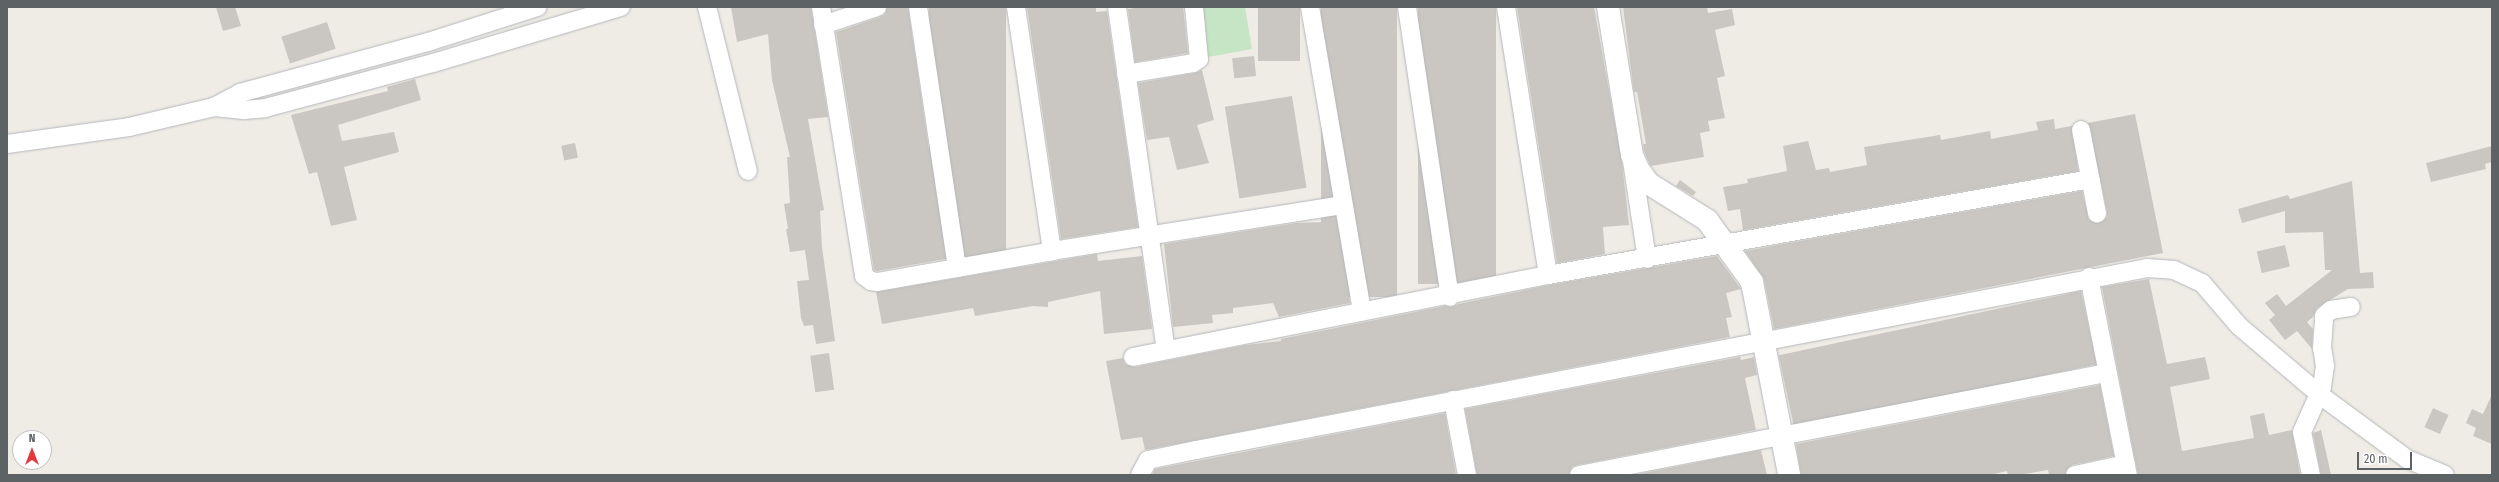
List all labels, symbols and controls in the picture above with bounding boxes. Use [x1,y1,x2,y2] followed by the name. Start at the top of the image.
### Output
[12,430,52,470] north arrow
[29,432,35,445] text: N
[2359,444,2414,470] scale bar
[2364,452,2388,466] text: 20 m

